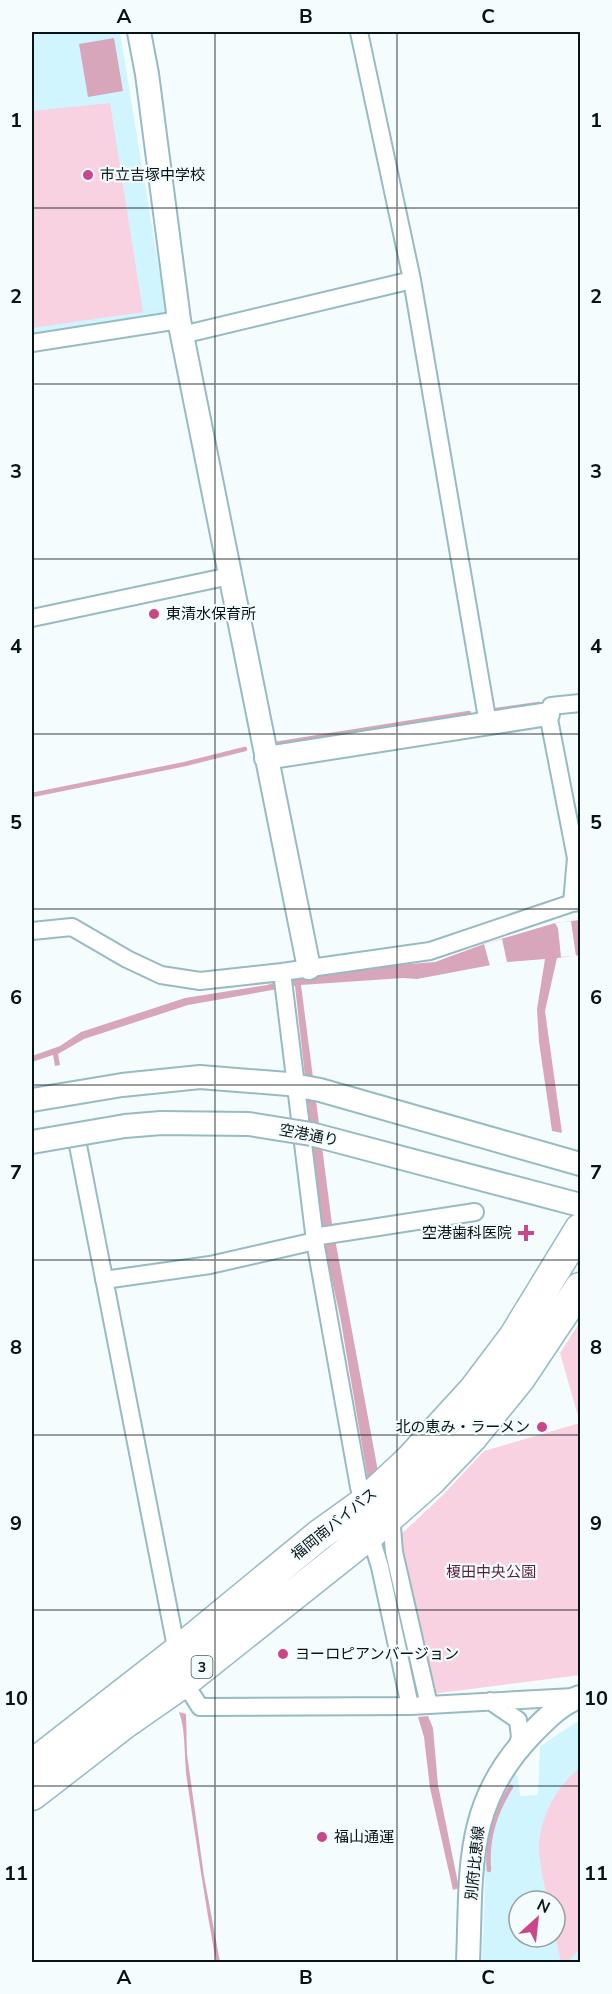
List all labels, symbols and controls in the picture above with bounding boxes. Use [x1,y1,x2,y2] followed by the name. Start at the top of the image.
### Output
[117,3,132,30] text: A
[299,3,313,30] text: B
[481,3,495,30] text: C
[10,107,22,134] text: 1
[590,107,602,134] text: 1
[100,165,205,185] place label: 市立吉塚中学校
[81,168,95,182] marker: 市立吉塚中学校
[10,283,22,310] text: 2
[590,283,602,310] text: 2
[10,458,22,485] text: 3
[590,458,602,485] text: 3
[166,604,256,624] place label: 東清水保育所
[147,607,161,621] marker: 東清水保育所
[10,633,22,660] text: 4
[590,633,602,660] text: 4
[10,809,22,836] text: 5
[590,809,602,836] text: 5
[10,984,22,1011] text: 6
[590,984,602,1011] text: 6
[278,1119,340,1151] street label: 空港通り
[10,1159,22,1186] text: 7
[590,1159,602,1186] text: 7
[422,1223,512,1243] place label: 空港歯科医院
[517,1224,535,1242] marker: 空港歯科医院
[10,1334,22,1361] text: 8
[590,1334,602,1361] text: 8
[396,1417,530,1437] place label: 北の恵み・ラーメン
[535,1420,549,1434] marker: 北の恵み・ラーメン
[287,1483,381,1565] street label: 福岡南バイパス
[10,1510,22,1537] text: 9
[590,1510,602,1537] text: 9
[446,1562,536,1582] park label: 榎田中央公園
[295,1644,459,1664] place label: ヨーロピアンバージョン
[276,1647,290,1661] marker: ヨーロピアンバージョン
[192,1656,212,1678] road number: 3
[4,1685,28,1712] text: 10
[584,1685,608,1712] text: 10
[461,1825,489,1901] street label: 別府比恵線
[334,1827,394,1847] place label: 福山通運
[315,1830,329,1844] marker: 福山通運
[4,1860,28,1887] text: 11
[584,1860,608,1887] text: 11
[507,1889,567,1949] north arrow
[533,1894,554,1919] text: N
[117,1964,132,1991] text: A
[299,1964,313,1991] text: B
[481,1964,495,1991] text: C

